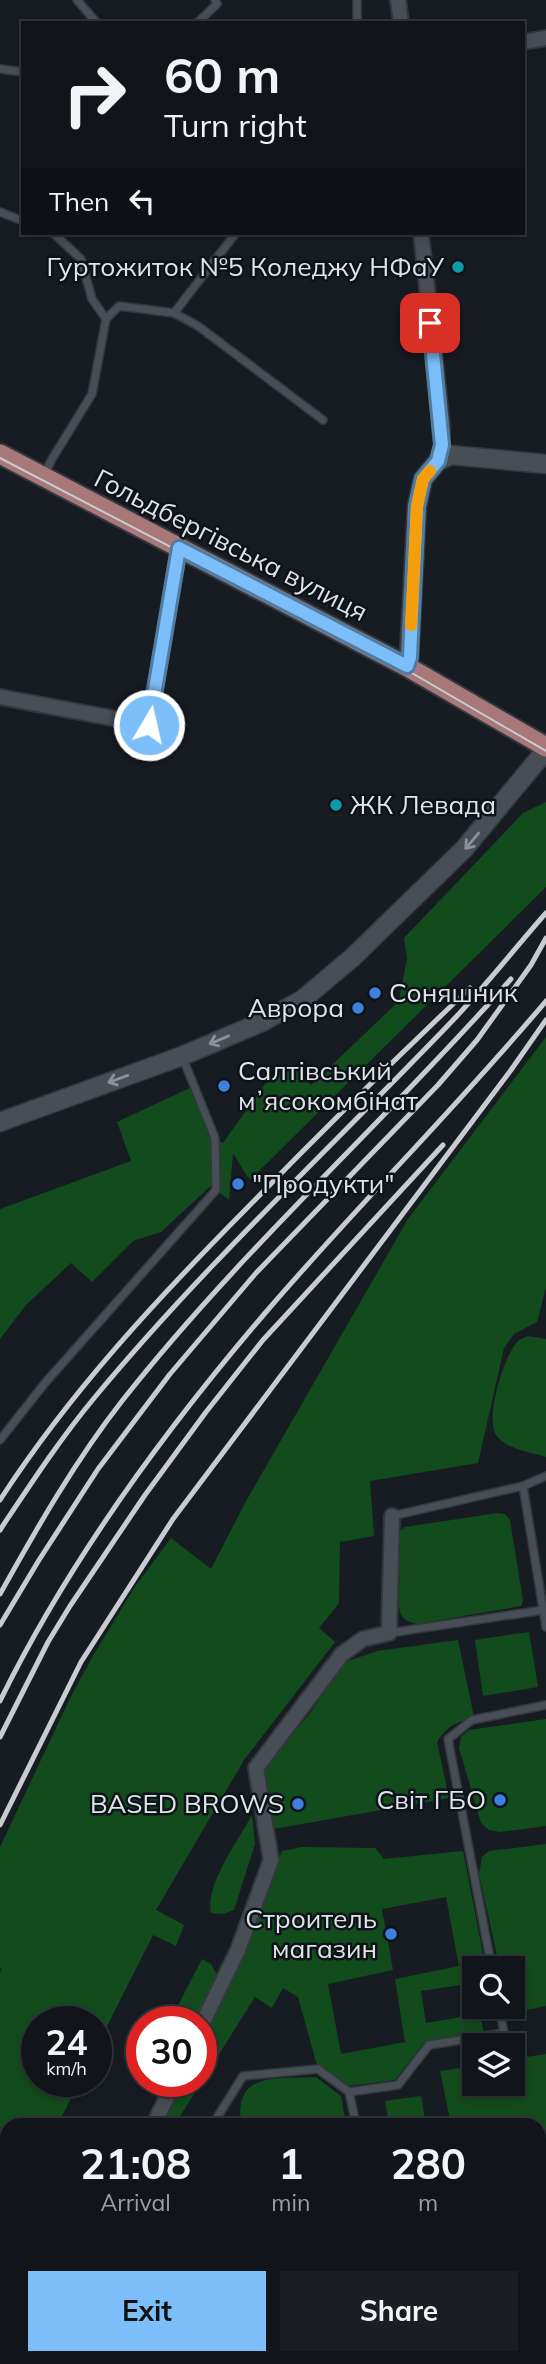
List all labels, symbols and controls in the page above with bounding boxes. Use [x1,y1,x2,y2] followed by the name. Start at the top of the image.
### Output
[164,44,280,105] text: 60 m
[49,49,140,140] icon: right
[164,105,307,145] text: Turn right
[123,182,161,220] icon: left
[49,185,109,218] text: Then
[46,250,445,283] place label: Гуртожиток №5 Коледжу НФаУ
[450,259,466,275] marker: Гуртожиток №5 Коледжу НФаУ
[400,293,460,353] pin
[411,304,449,342] icon: arrive
[89,461,373,628] street label: Гольдбергівська вулиця
[112,688,186,762] position arrow
[350,788,496,821] place label: ЖК Левада
[328,797,344,813] marker: ЖК Левада
[464,831,479,849] one-way arrow
[389,976,518,1009] place label: Соняшник
[367,985,383,1001] marker: Соняшник
[248,991,344,1024] place label: Аврора
[350,1000,366,1016] marker: Аврора
[209,1034,230,1047] one-way arrow
[238,1054,418,1117] place label: Салтівський мʼясокомбінат
[107,1074,129,1086] one-way arrow
[216,1078,232,1094] marker: Салтівський мʼясокомбінат
[252,1167,394,1200] place label: "Продукти"
[230,1176,246,1192] marker: "Продукти"
[377,1783,486,1816] place label: Світ ГБО
[90,1787,284,1820] place label: BASED BROWS
[492,1792,508,1808] marker: Світ ГБО
[290,1796,306,1812] marker: BASED BROWS
[245,1902,377,1965] place label: Строитель магазин
[383,1926,399,1942] marker: Строитель магазин
[462,1956,525,2096] map controls
[462,1956,525,2019] button: search
[126,2006,217,2097] speed limit sign: 30
[45,2020,88,2064] text: 24
[462,2033,525,2096] button: layers
[46,2057,87,2080] text: km/h
[80,2137,191,2190] text: 21:08
[278,2137,303,2190] text: 1
[390,2137,466,2190] text: 280
[100,2188,171,2217] text: Arrival
[271,2188,310,2217] text: min
[418,2188,438,2217] text: m
[28,2271,266,2351] button: Exit
[280,2271,518,2351] button: Share

